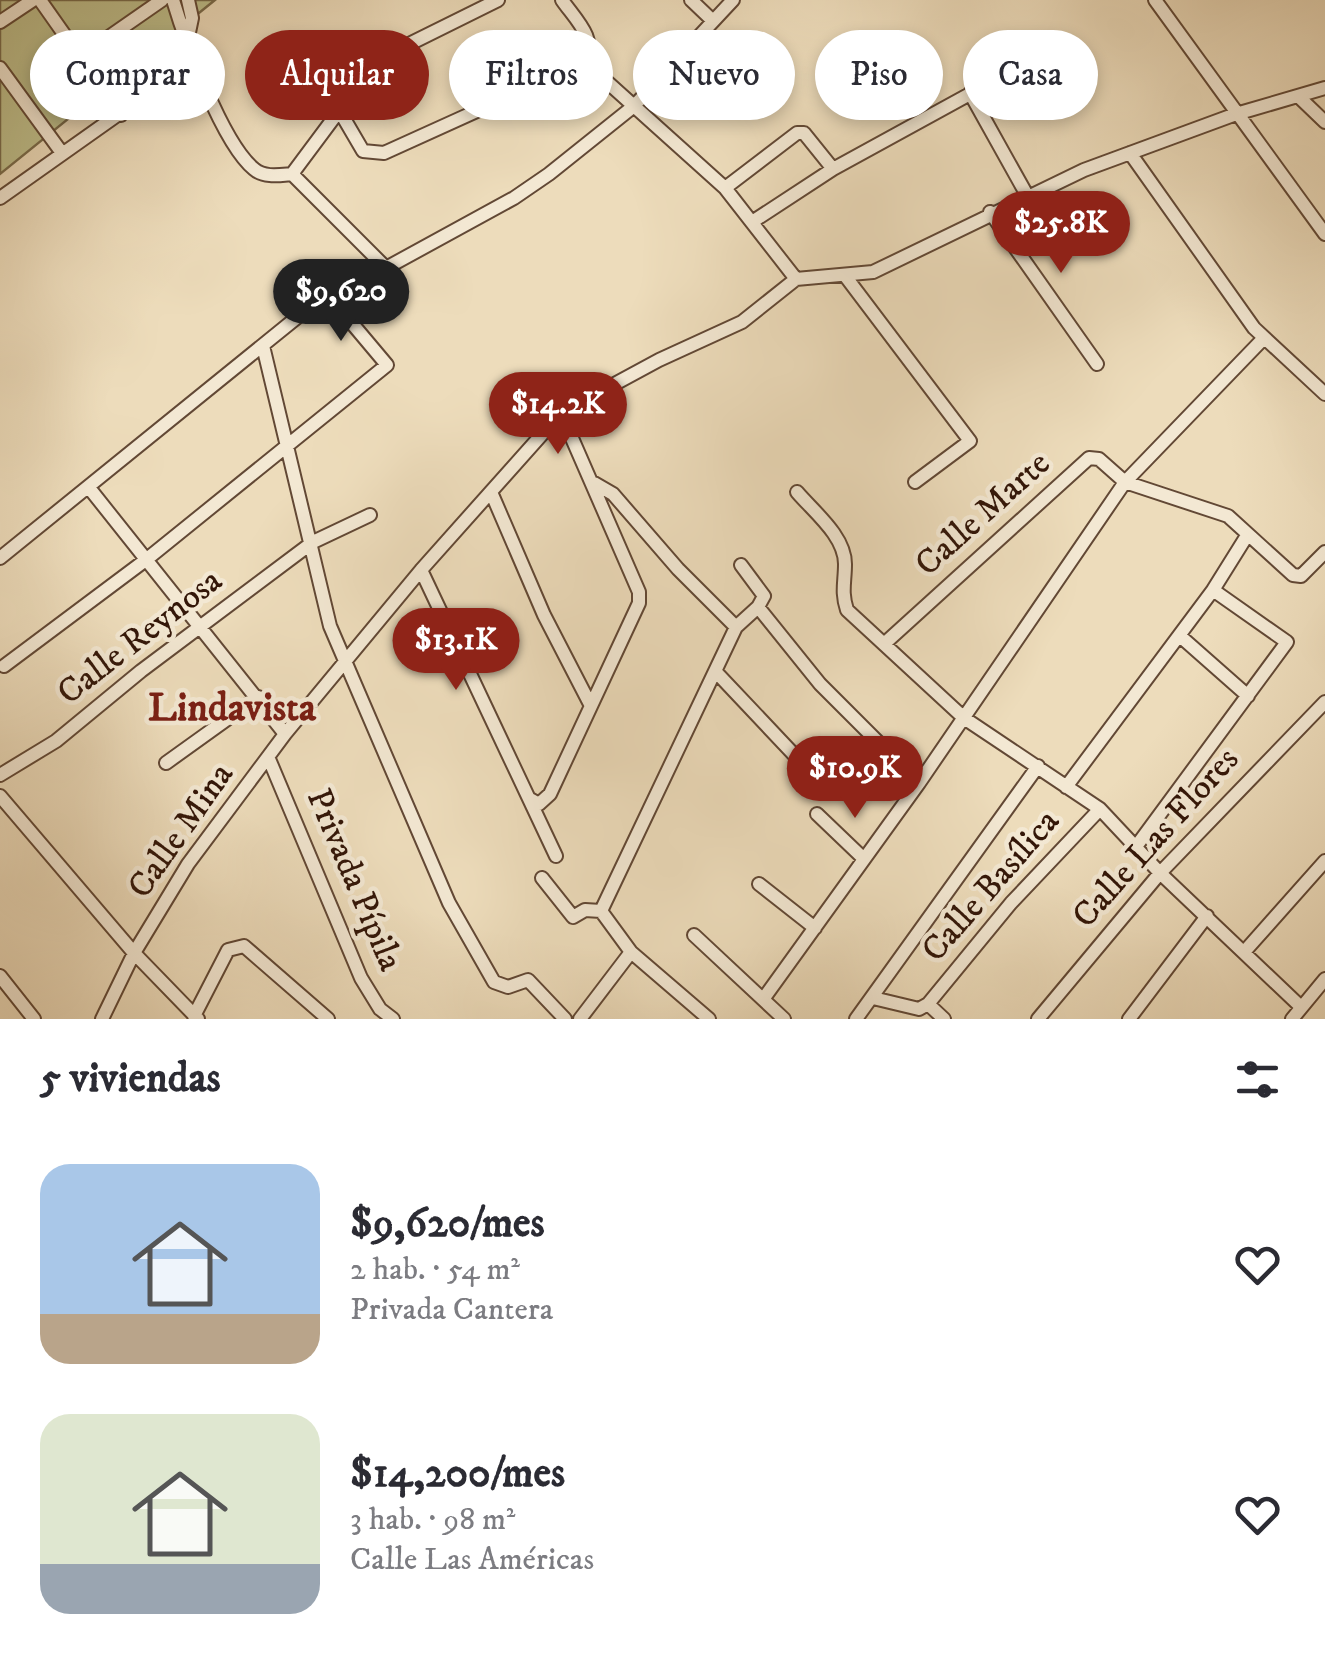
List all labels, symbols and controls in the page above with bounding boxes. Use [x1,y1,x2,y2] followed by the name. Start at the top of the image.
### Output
[30,30,225,120] chip: Comprar
[245,30,429,120] chip: Alquilar
[449,30,613,120] chip: Filtros
[633,30,795,120] chip: Nuevo
[815,30,943,120] chip: Piso
[963,30,1098,120] chip: Casa
[980,191,1142,276] pin: $25.8K
[1014,203,1108,243] text: $25.8K
[260,259,422,344] pin: $9,620
[295,271,387,311] text: $9,620
[477,372,639,457] pin: $14.2K
[511,384,605,424] text: $14.2K
[906,442,1060,586] street label: Calle Marte
[49,559,231,715] street label: Calle Reynosa
[375,608,537,693] pin: $13.1K
[415,620,497,660] text: $13.1K
[148,684,317,734] district label: Lindavista
[774,736,936,821] pin: $10.9K
[1063,738,1249,938] street label: Calle Las Flores
[809,748,901,788] text: $10.9K
[118,755,244,907] street label: Calle Mina
[296,782,412,978] street label: Privada Pípila
[913,800,1069,971] street label: Calle Basílica
[1230,1052,1285,1107] icon: filters
[40,1053,221,1105] text: 5 viviendas
[350,1198,545,1250] text: $9,620/mes
[120,1204,240,1324] icon: home
[1230,1237,1285,1292] icon: heart
[350,1250,520,1290] text: 2 hab. · 54 m²
[350,1290,553,1330] text: Privada Cantera
[350,1448,565,1500] text: $14,200/mes
[120,1454,240,1574] icon: home
[1230,1487,1285,1542] icon: heart
[350,1500,515,1540] text: 3 hab. · 98 m²
[350,1540,594,1580] text: Calle Las Américas

